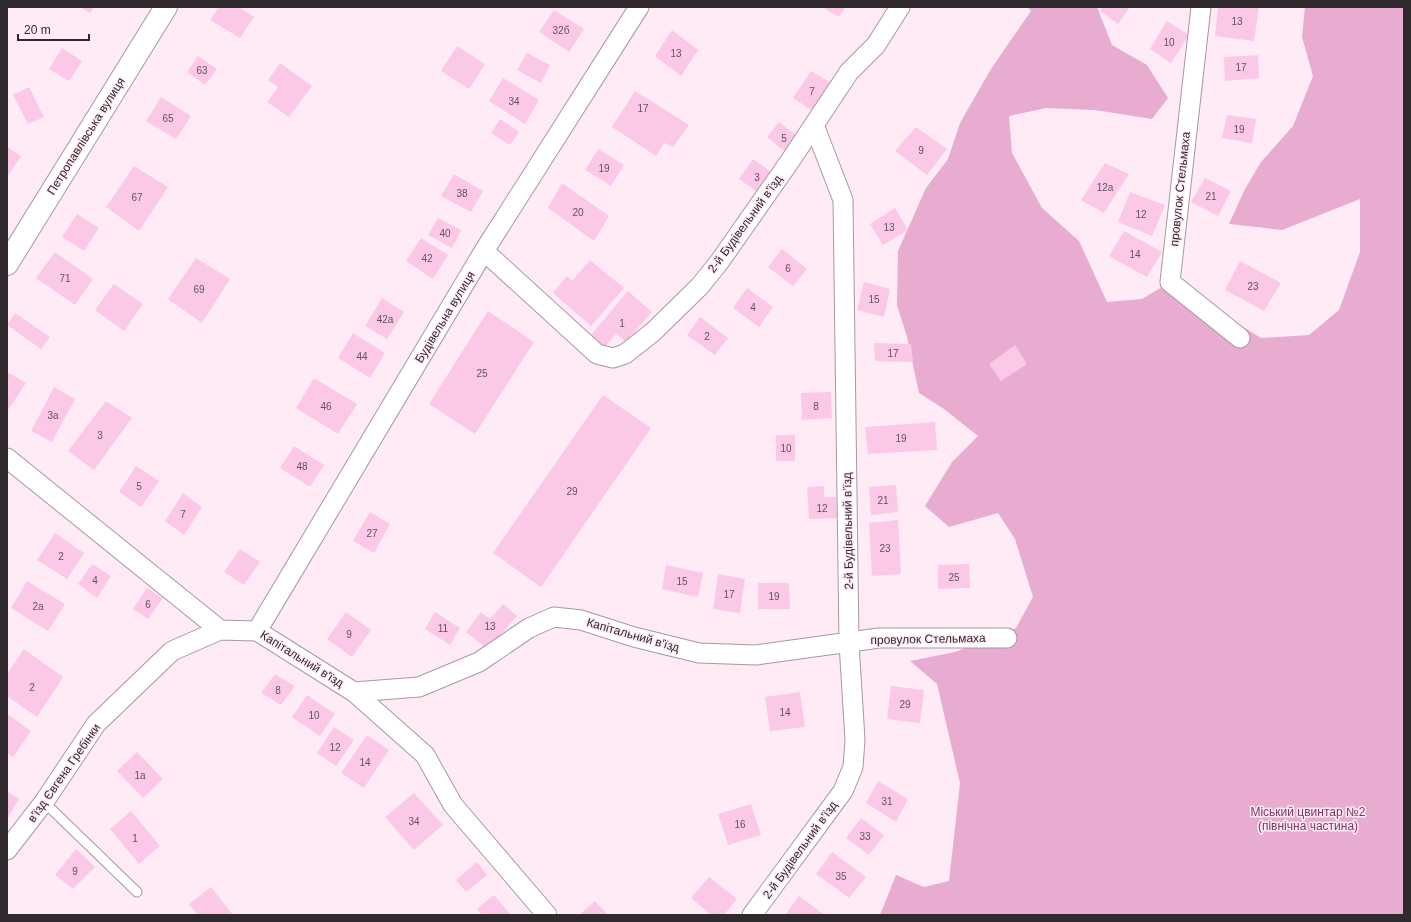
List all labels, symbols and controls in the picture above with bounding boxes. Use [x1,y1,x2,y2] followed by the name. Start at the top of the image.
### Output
[18,16,89,42] scale bar
[1231,16,1243,27] house number: 13
[24,23,51,37] text: 20 m
[553,25,570,36] house number: 32б
[1163,37,1175,48] house number: 10
[670,48,682,59] house number: 13
[1235,62,1247,73] house number: 17
[196,65,208,76] house number: 63
[44,75,128,197] street label: Петропавлівська вулиця
[809,86,815,97] house number: 7
[508,96,520,107] house number: 34
[637,103,649,114] house number: 17
[162,113,174,124] house number: 65
[1233,124,1245,135] house number: 19
[1167,131,1193,247] street label: провулок Стельмаха
[781,133,787,144] house number: 5
[918,145,924,156] house number: 9
[598,163,610,174] house number: 19
[705,172,785,276] street label: 2-й Будівельний в’їзд
[754,172,760,183] house number: 3
[1097,182,1114,193] house number: 12а
[456,188,468,199] house number: 38
[1205,191,1217,202] house number: 21
[131,192,143,203] house number: 67
[572,207,584,218] house number: 20
[1135,209,1147,220] house number: 12
[883,222,895,233] house number: 13
[439,228,451,239] house number: 40
[1129,249,1141,260] house number: 14
[421,253,433,264] house number: 42
[785,263,791,274] house number: 6
[412,269,478,365] street label: Будівельна вулиця
[59,273,71,284] house number: 71
[1247,281,1259,292] house number: 23
[193,284,205,295] house number: 69
[868,294,880,305] house number: 15
[750,302,756,313] house number: 4
[377,314,394,325] house number: 42а
[619,318,625,329] house number: 1
[704,331,710,342] house number: 2
[887,348,899,359] house number: 17
[356,351,368,362] house number: 44
[476,368,488,379] house number: 25
[320,401,332,412] house number: 46
[813,401,819,412] house number: 8
[47,410,59,421] house number: 3а
[97,430,103,441] house number: 3
[895,433,907,444] house number: 19
[780,443,792,454] house number: 10
[296,461,308,472] house number: 48
[840,472,856,590] street label: 2-й Будівельний в’їзд
[136,481,142,492] house number: 5
[566,486,578,497] house number: 29
[877,495,889,506] house number: 21
[816,503,828,514] house number: 12
[180,509,186,520] house number: 7
[366,528,378,539] house number: 27
[879,543,891,554] house number: 23
[58,551,64,562] house number: 2
[948,572,960,583] house number: 25
[92,575,98,586] house number: 4
[676,576,688,587] house number: 15
[723,589,735,600] house number: 17
[768,591,780,602] house number: 19
[145,599,151,610] house number: 6
[32,601,44,612] house number: 2а
[585,615,681,655] street label: Капітальний в'їзд
[484,621,496,632] house number: 13
[438,623,449,634] house number: 11
[258,628,346,690] street label: Капітальний в'їзд
[346,629,352,640] house number: 9
[870,631,986,647] street label: провулок Стельмаха
[29,682,35,693] house number: 2
[275,685,281,696] house number: 8
[899,699,911,710] house number: 29
[779,707,791,718] house number: 14
[308,710,320,721] house number: 10
[25,721,103,825] street label: в'їзд Євгена Гребінки
[329,742,341,753] house number: 12
[359,757,371,768] house number: 14
[134,770,146,781] house number: 1а
[881,796,893,807] house number: 31
[760,798,840,902] street label: 2-й Будівельний в’їзд
[1250,805,1366,833] park label: Міський цвинтар №2 (північна частина)
[408,816,420,827] house number: 34
[734,819,746,830] house number: 16
[859,831,871,842] house number: 33
[132,833,138,844] house number: 1
[72,866,78,877] house number: 9
[835,871,847,882] house number: 35

